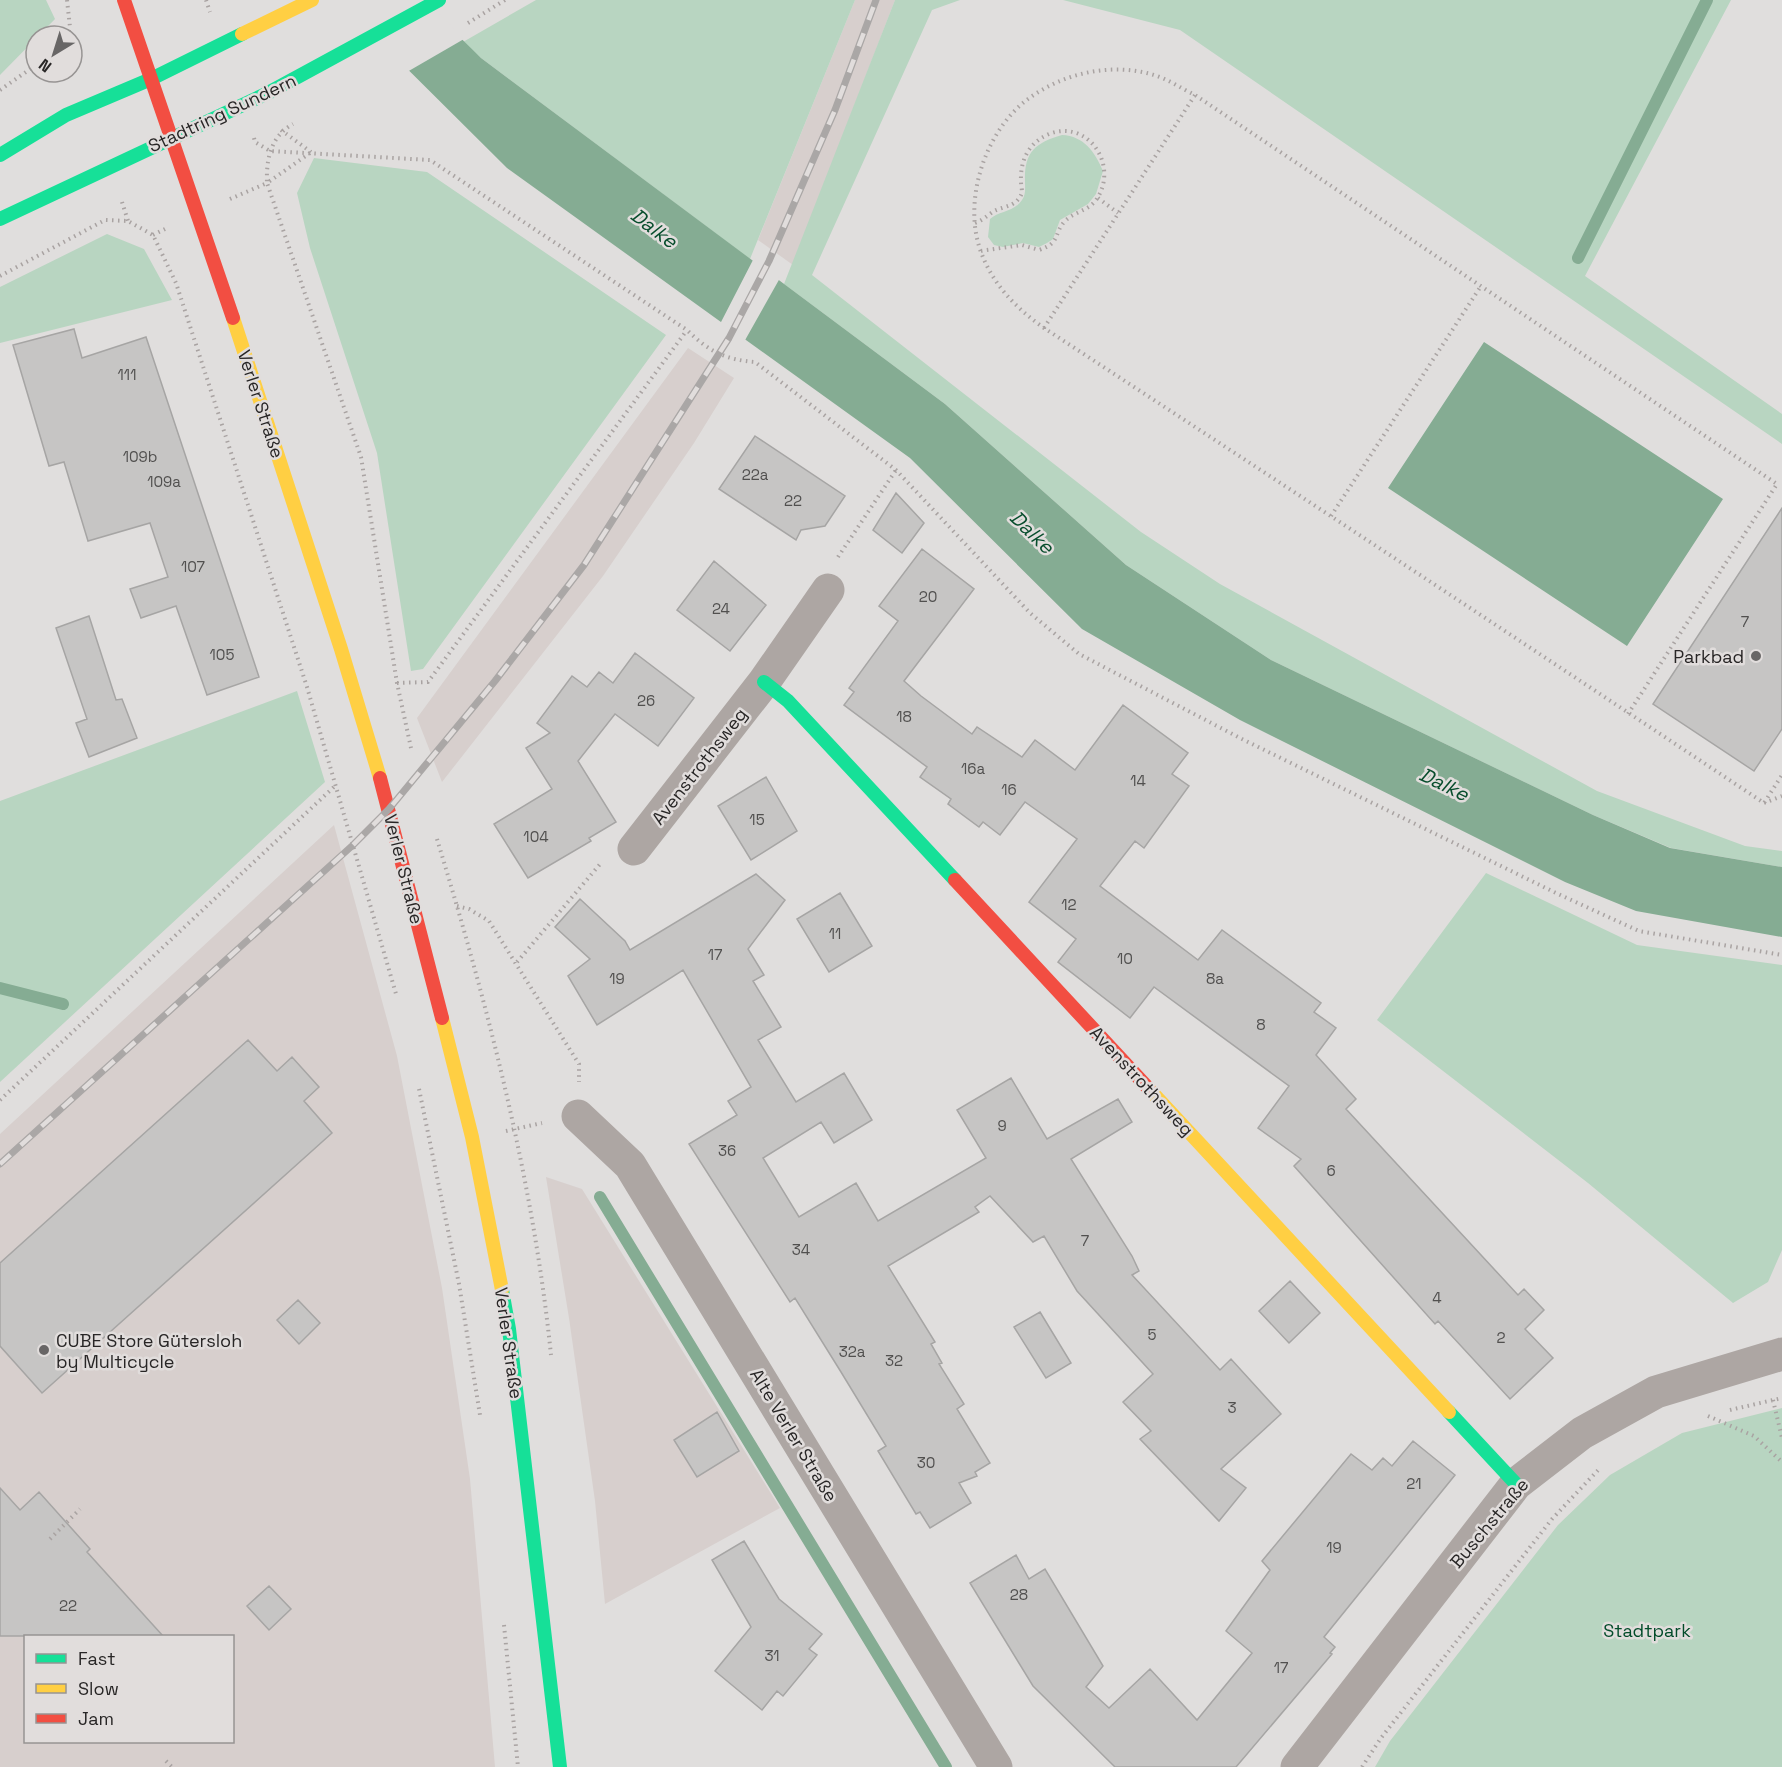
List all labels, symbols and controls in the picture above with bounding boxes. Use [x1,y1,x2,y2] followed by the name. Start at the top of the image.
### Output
[24,24,84,84] north arrow
[34,54,56,77] text: N
[144,69,300,157] street label: Stadtring Sundern
[626,202,683,255] water label: Dalke
[233,347,289,461] street label: Verler Straße
[118,365,136,384] house number: 111
[123,447,157,466] house number: 109b
[742,465,769,484] house number: 22a
[147,472,181,491] house number: 109a
[784,491,802,510] house number: 22
[1004,505,1060,560] water label: Dalke
[181,557,205,576] house number: 107
[919,587,937,606] house number: 20
[712,599,730,618] house number: 24
[1741,612,1749,631] house number: 7
[210,645,234,664] house number: 105
[1673,645,1744,668] place label: Parkbad
[1749,649,1763,663] marker: Parkbad
[637,691,655,710] house number: 26
[646,703,752,829] street label: Avenstrothsweg
[896,707,912,726] house number: 18
[961,759,985,778] house number: 16a
[1415,761,1474,808] water label: Dalke
[1130,771,1146,790] house number: 14
[1001,780,1017,799] house number: 16
[749,810,765,829] house number: 15
[379,812,429,926] street label: Verler Straße
[523,827,549,846] house number: 104
[1061,895,1077,914] house number: 12
[829,924,841,943] house number: 11
[708,945,722,964] house number: 17
[1117,949,1133,968] house number: 10
[609,969,625,988] house number: 19
[1206,969,1224,988] house number: 8a
[1256,1015,1266,1034] house number: 8
[1085,1021,1199,1141] street label: Avenstrothsweg
[997,1116,1007,1135] house number: 9
[718,1141,736,1160] house number: 36
[1326,1161,1336,1180] house number: 6
[1081,1231,1089,1250] house number: 7
[792,1240,810,1259] house number: 34
[490,1286,528,1400] street label: Verler Straße
[1432,1288,1442,1307] house number: 4
[1148,1325,1157,1344] house number: 5
[1496,1328,1506,1347] house number: 2
[56,1329,242,1373] place label: CUBE Store Gütersloh by Multicycle
[839,1342,866,1361] house number: 32a
[37,1343,51,1357] marker: CUBE Store Gütersloh by Multicycle
[885,1351,903,1370] house number: 32
[745,1364,843,1506] street label: Alte Verler Straße
[1227,1398,1237,1417] house number: 3
[917,1453,935,1472] house number: 30
[1445,1473,1533,1573] street label: Buschstraße
[1406,1474,1422,1493] house number: 21
[1326,1538,1342,1557] house number: 19
[1010,1585,1028,1604] house number: 28
[59,1596,77,1615] house number: 22
[1603,1619,1691,1642] park label: Stadtpark
[24,1635,234,1743] legend
[764,1646,780,1665] house number: 31
[78,1647,115,1670] text: Fast
[1274,1658,1288,1677] house number: 17
[78,1677,119,1700] text: Slow
[78,1707,114,1730] text: Jam

